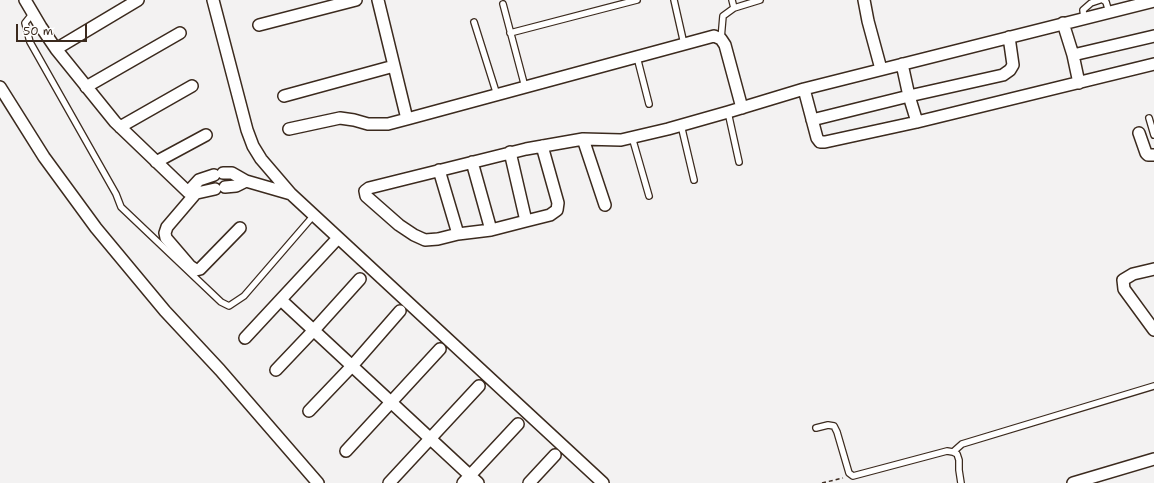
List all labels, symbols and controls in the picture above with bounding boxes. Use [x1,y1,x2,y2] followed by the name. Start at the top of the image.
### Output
[18,16,89,42] scale bar
[23,23,53,39] text: 50 m

